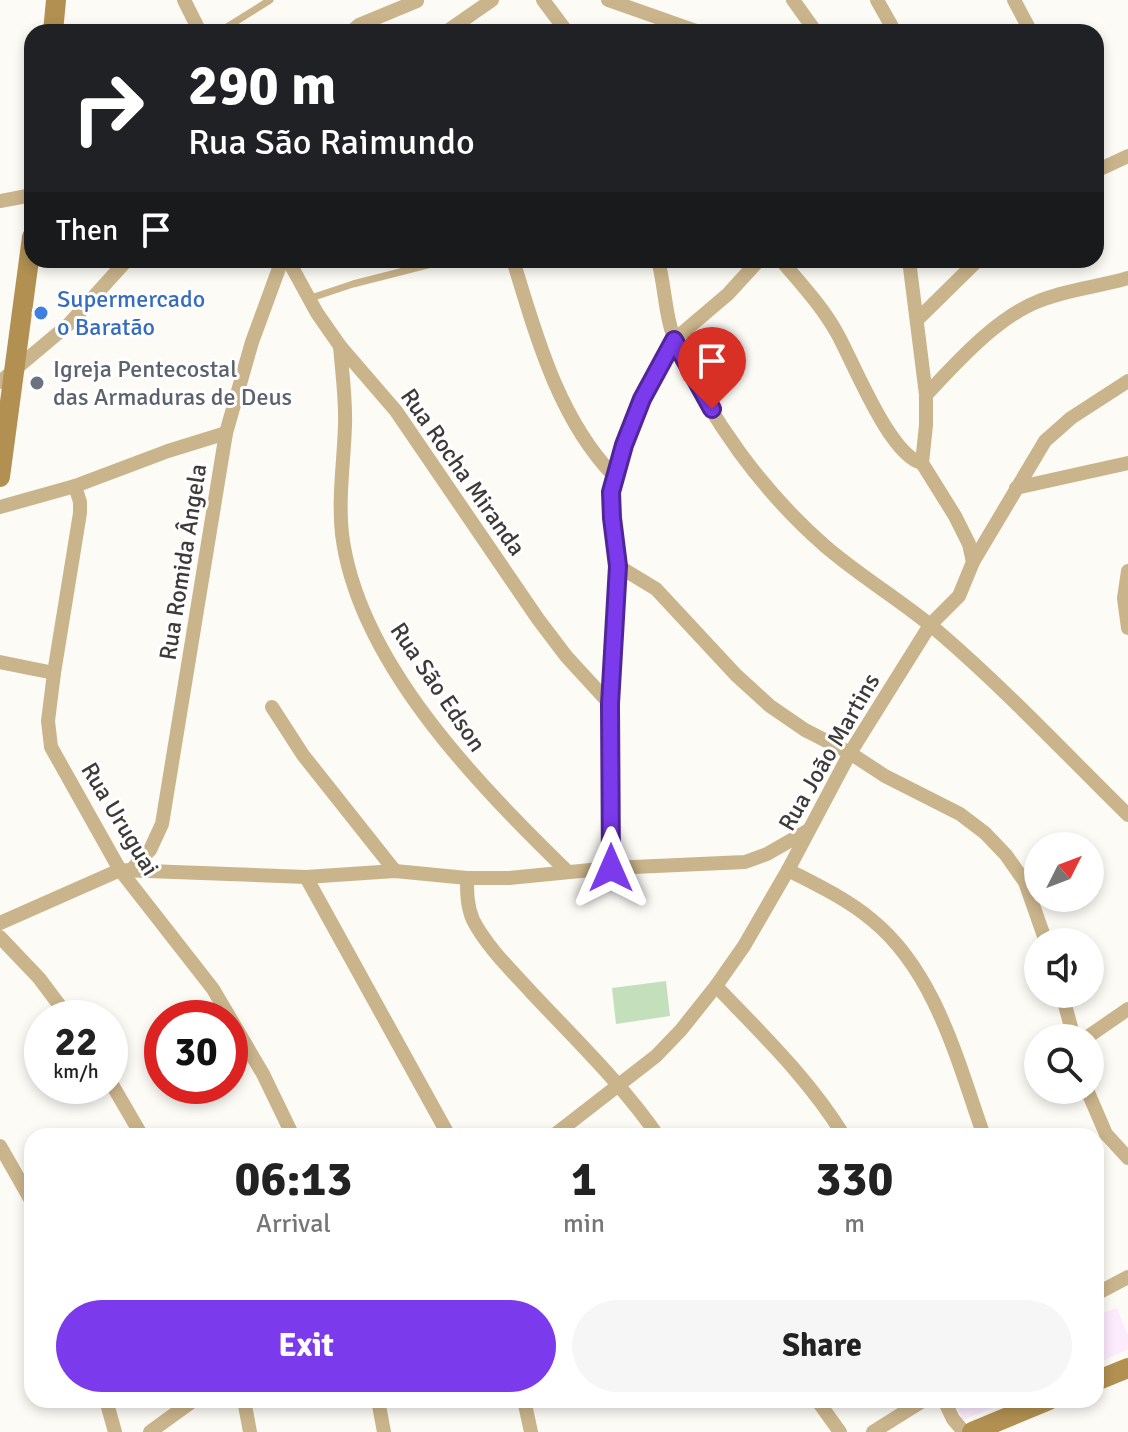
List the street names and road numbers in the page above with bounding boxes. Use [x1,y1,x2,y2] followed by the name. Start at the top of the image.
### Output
[394,382,532,562] street label: Rua Rocha Miranda
[153,462,213,662] street label: Rua Romida Ângela
[384,617,492,757] street label: Rua São Edson
[772,668,886,836] street label: Rua João Martins
[74,757,166,881] street label: Rua Uruguai

